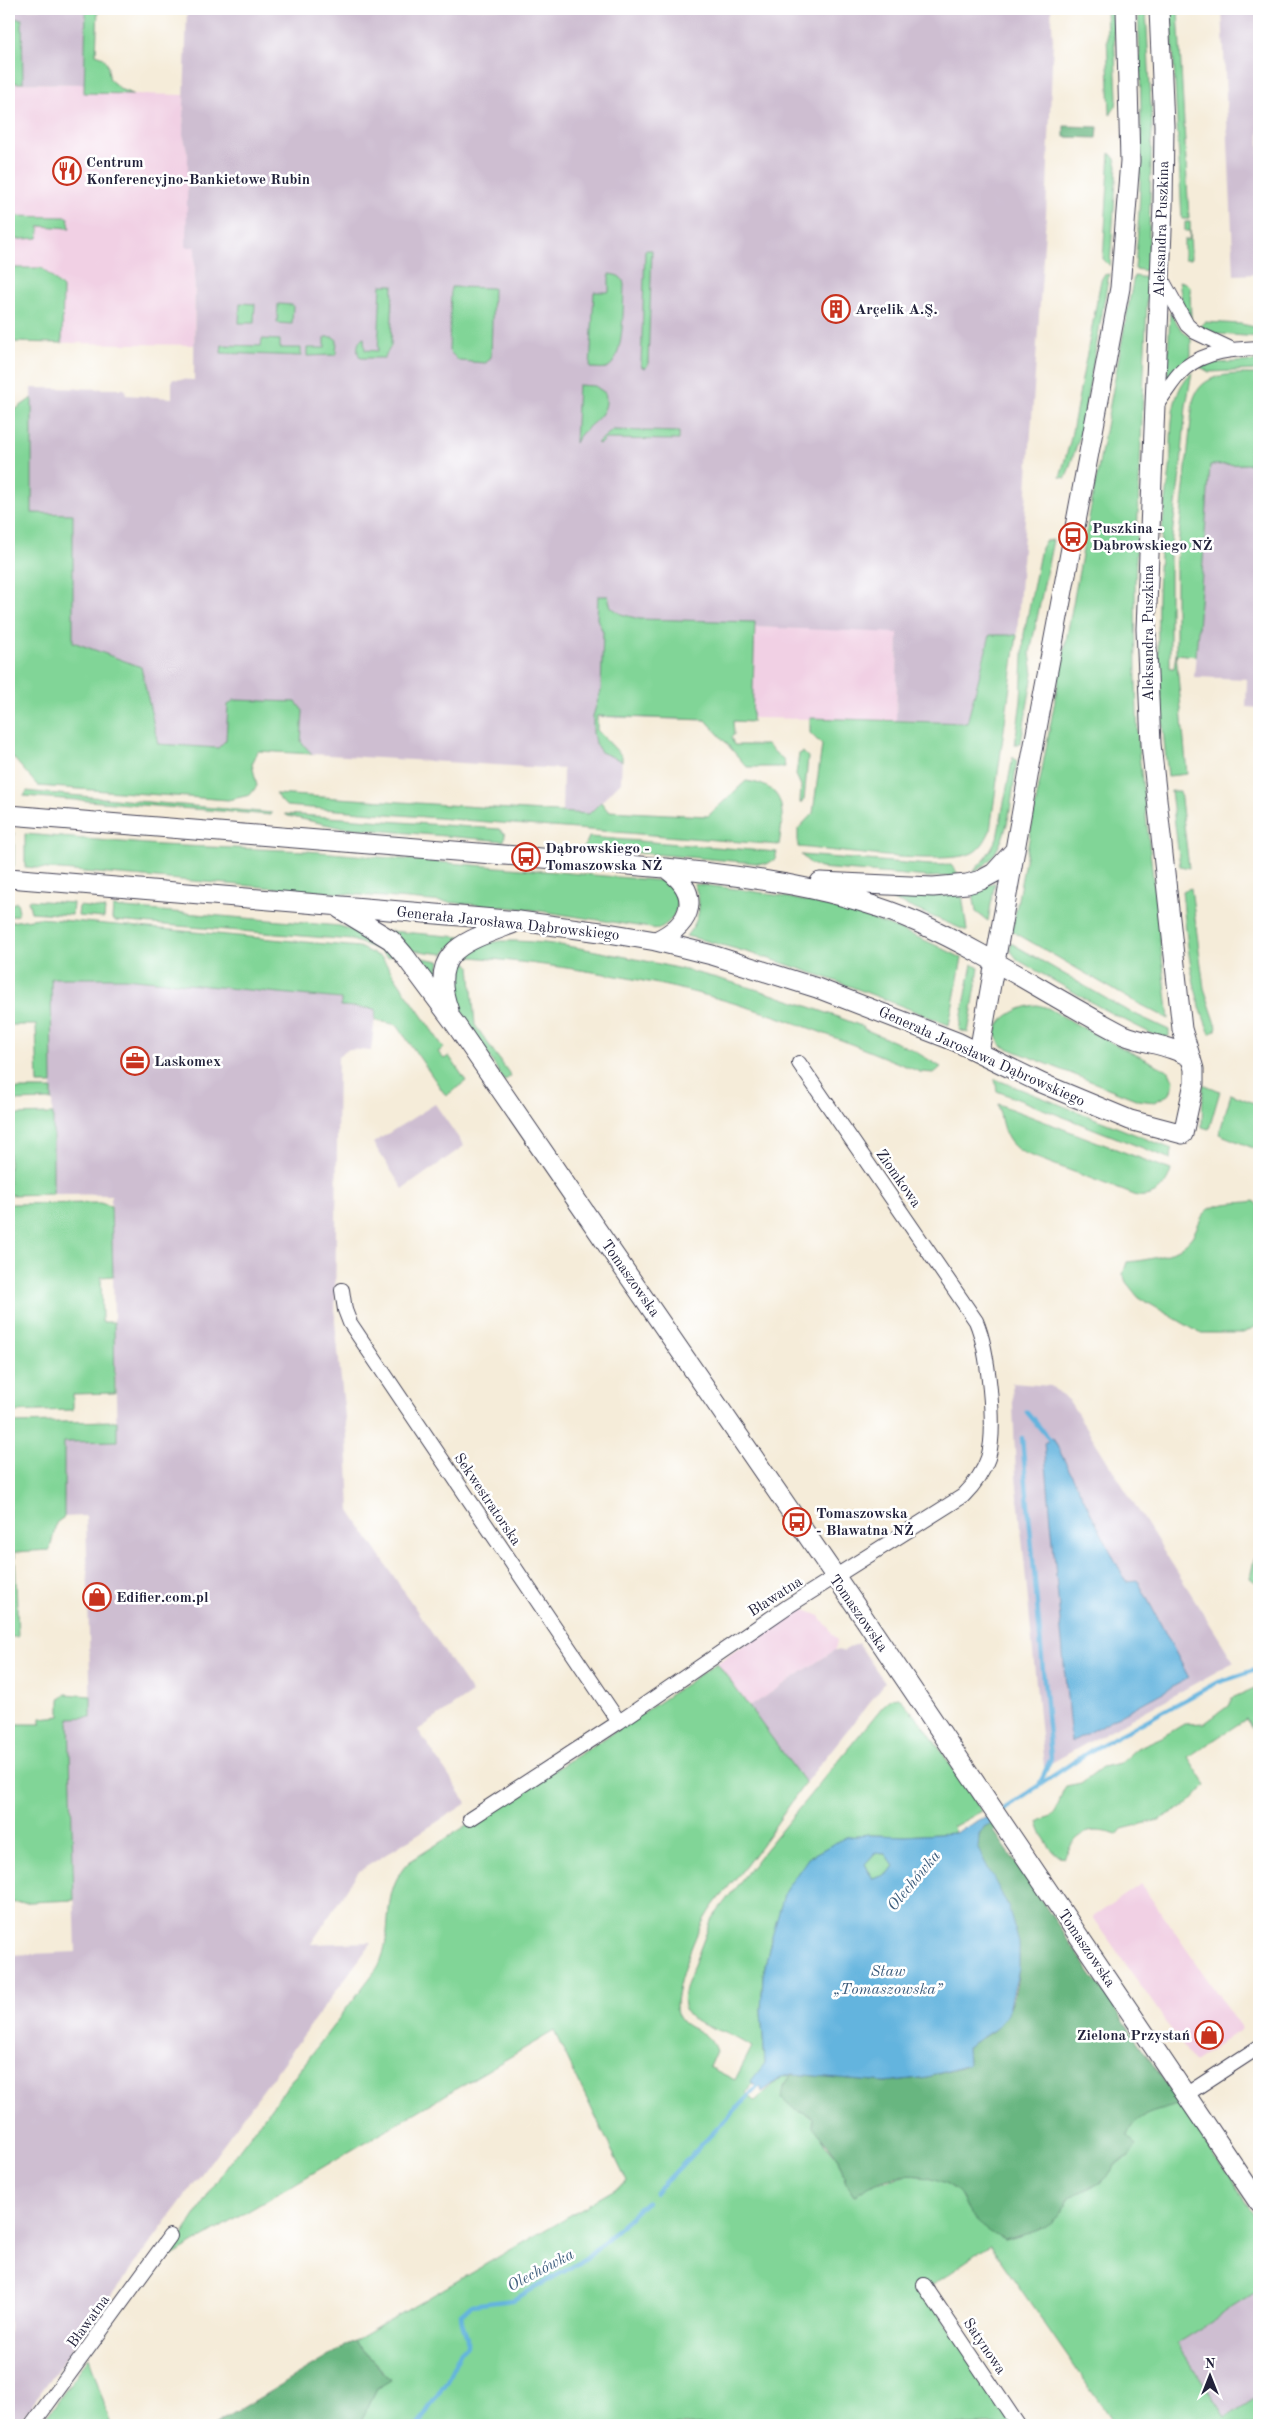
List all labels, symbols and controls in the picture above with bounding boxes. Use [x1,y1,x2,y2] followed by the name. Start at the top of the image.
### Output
[52,156,82,186] restaurant icon: Centrum Konferencyjno-Bankietowe Rubin
[86,156,310,188] place label: Centrum Konferencyjno-Bankietowe Rubin
[1153,160,1172,298] street label: Aleksandra Puszkina
[821,294,851,324] building icon: Arçelik A.Ş.
[855,303,938,318] place label: Arçelik A.Ş.
[1058,522,1088,552] bus stop icon: Puszkina - Dąbrowskiego NŻ
[1092,522,1213,554] place label: Puszkina - Dąbrowskiego NŻ
[1142,564,1157,701] street label: Aleksandra Puszkina
[511,842,541,872] bus stop icon: Dąbrowskiego - Tomaszowska NŻ
[545,842,662,874] place label: Dąbrowskiego - Tomaszowska NŻ
[396,905,620,944] street label: Generała Jarosława Dąbrowskiego
[876,1005,1087,1110] street label: Generała Jarosława Dąbrowskiego
[120,1046,150,1076] office icon: Laskomex
[154,1055,221,1070] place label: Laskomex
[872,1147,923,1211] street label: Ziomkowa
[598,1238,662,1321] street label: Tomaszowska
[450,1451,523,1549] street label: Sekwestratorska
[782,1507,812,1537] bus stop icon: Tomaszowska - Bławatna NŻ
[816,1507,914,1539] place label: Tomaszowska - Bławatna NŻ
[826,1573,890,1656] street label: Tomaszowska
[746,1574,806,1620] street label: Bławatna
[82,1582,112,1612] shop icon: Edifier.com.pl
[116,1591,209,1606] place label: Edifier.com.pl
[885,1848,944,1914] water label: Olechówka
[1054,1907,1118,1991] street label: Tomaszowska
[833,1964,944,1998] water label: Staw „Tomaszowska”
[1194,2020,1224,2050] shop icon: Zielona Przystań
[1077,2029,1190,2044] place label: Zielona Przystań
[505,2246,577,2295] water label: Olechówka
[65,2292,114,2351] street label: Bławatna
[960,2316,1008,2378] street label: Satynowa
[1186,2352,1236,2402] north arrow
[1205,2357,1216,2371] text: N

